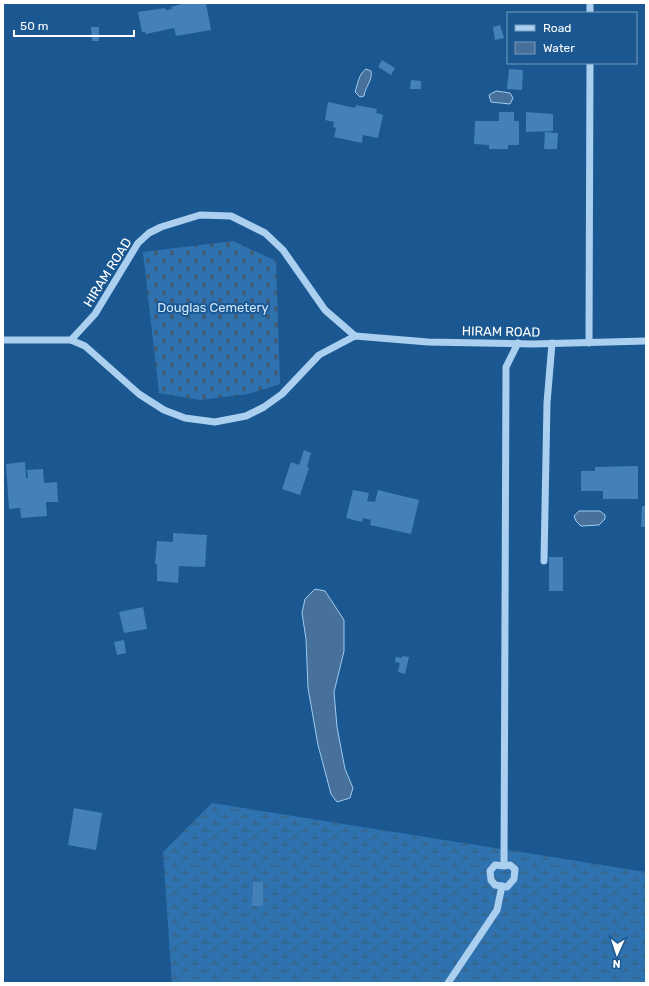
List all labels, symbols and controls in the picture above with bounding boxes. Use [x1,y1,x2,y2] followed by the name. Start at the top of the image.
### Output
[14,12,134,38] scale bar
[507,12,637,64] legend
[20,19,48,33] text: 50 m
[543,21,571,35] text: Road
[543,41,575,55] text: Water
[80,235,135,309] street label: HIRAM ROAD
[157,300,269,316] park label: Douglas Cemetery
[462,323,540,340] street label: HIRAM ROAD
[597,934,637,974] north arrow
[612,957,621,970] text: N

